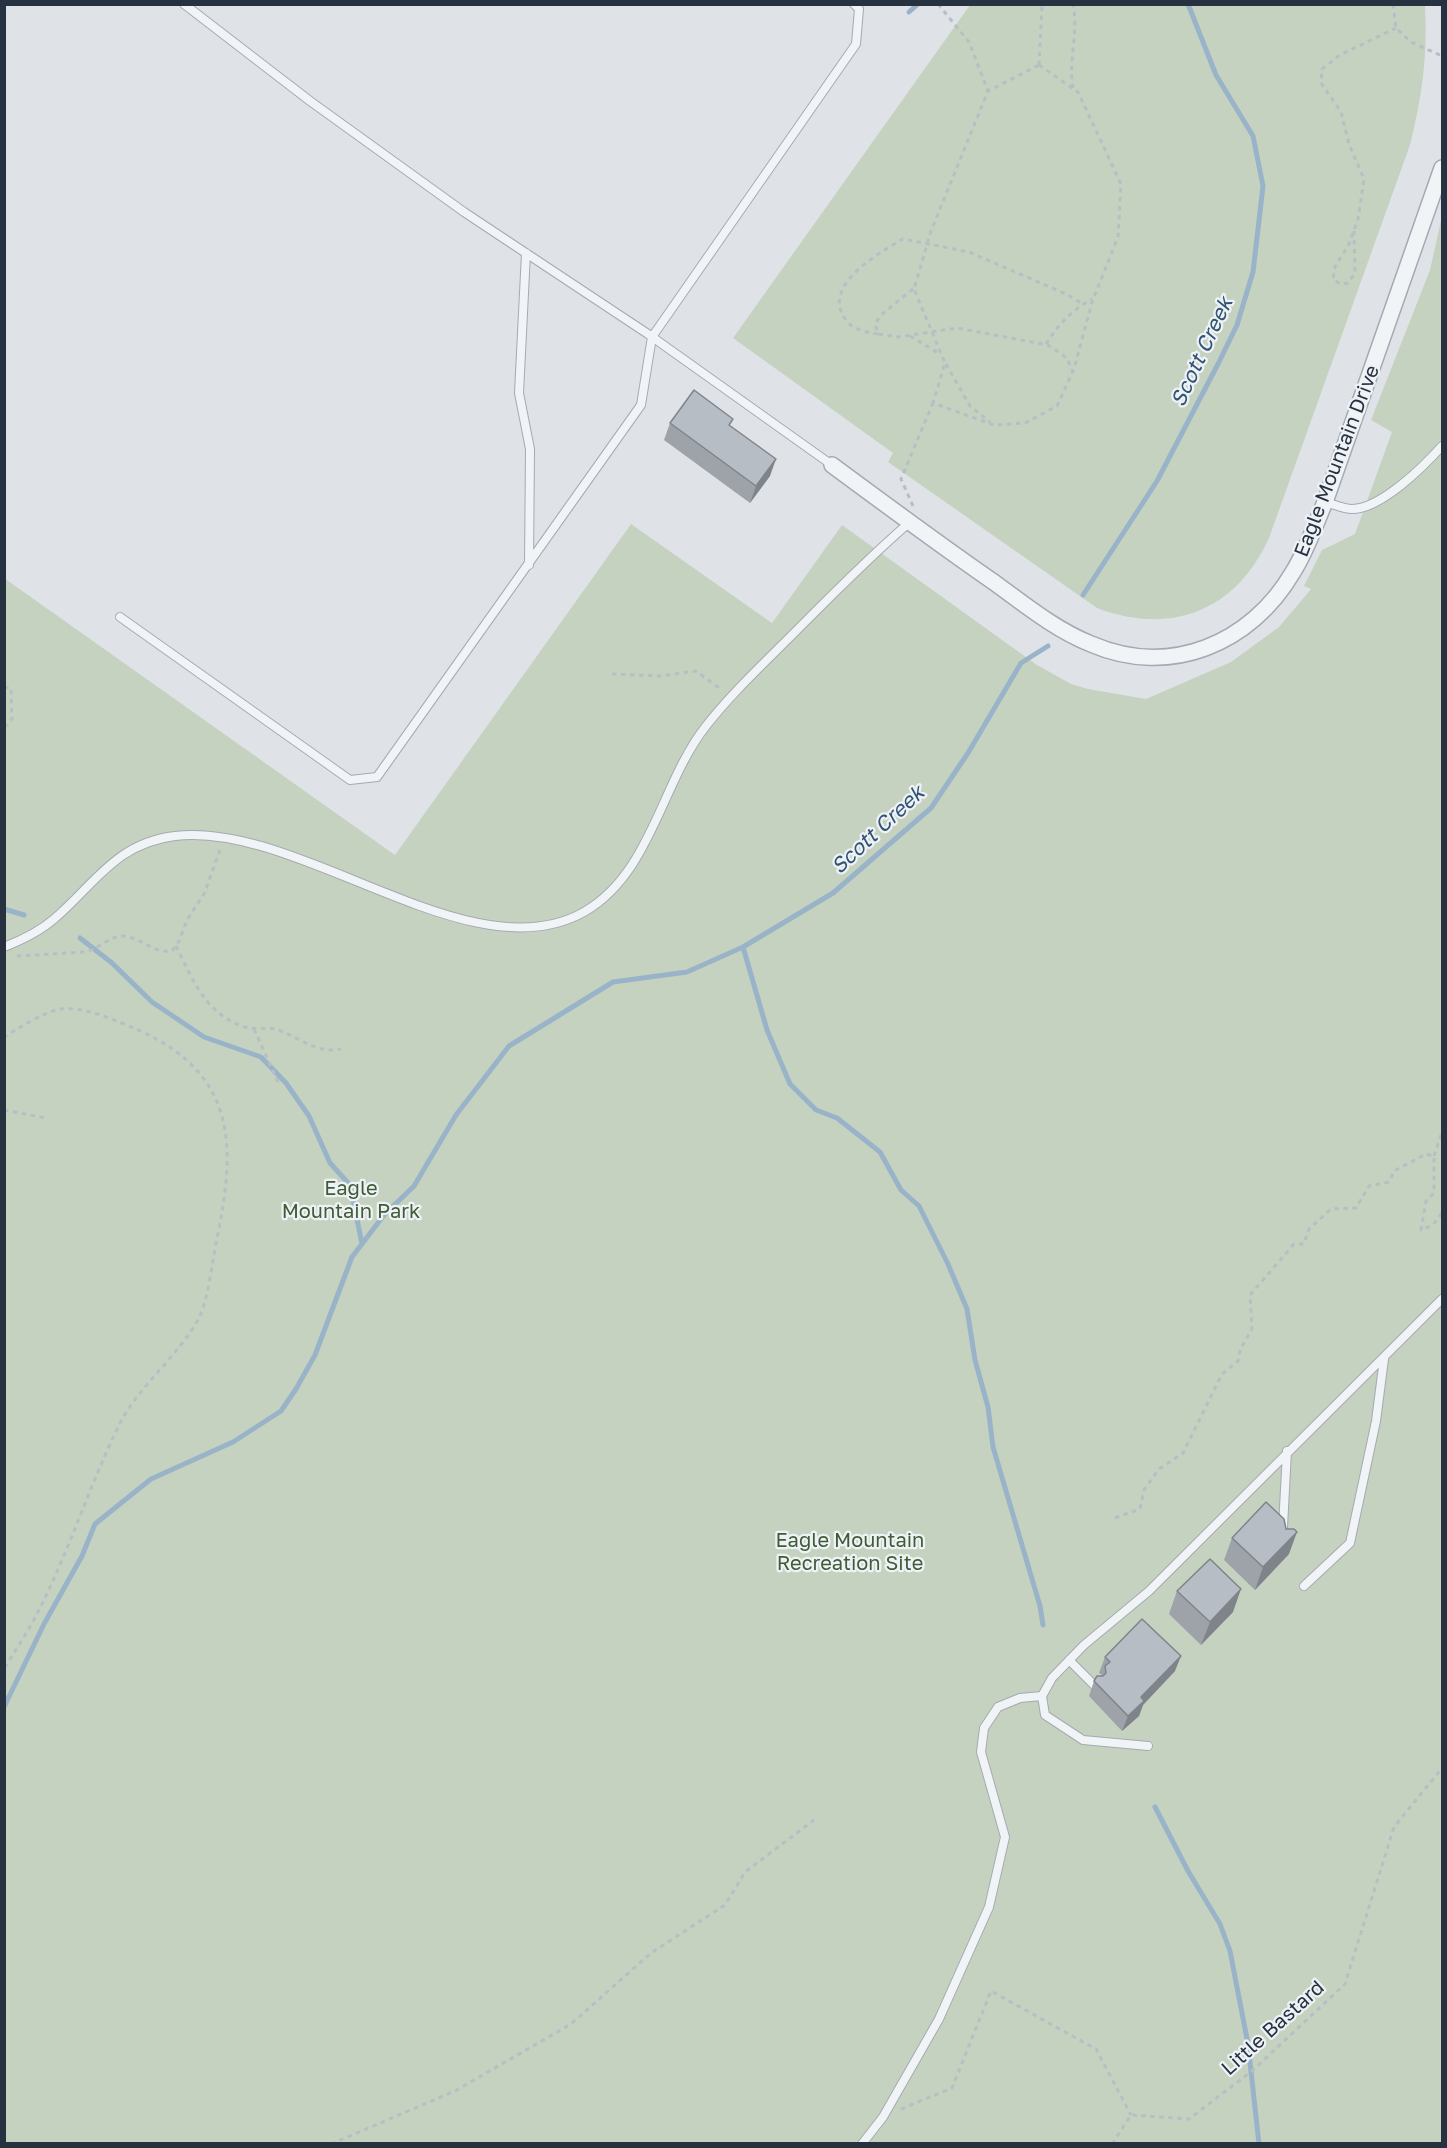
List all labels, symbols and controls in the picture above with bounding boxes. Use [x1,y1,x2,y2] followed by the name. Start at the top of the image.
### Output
[1166,293,1238,411] water label: Scott Creek
[1289,362,1385,560] street label: Eagle Mountain Drive
[826,781,930,879] water label: Scott Creek
[282,1177,420,1224] park label: Eagle Mountain Park
[776,1529,924,1576] park label: Eagle Mountain Recreation Site
[1217,1976,1329,2080] street label: Little Bastard

